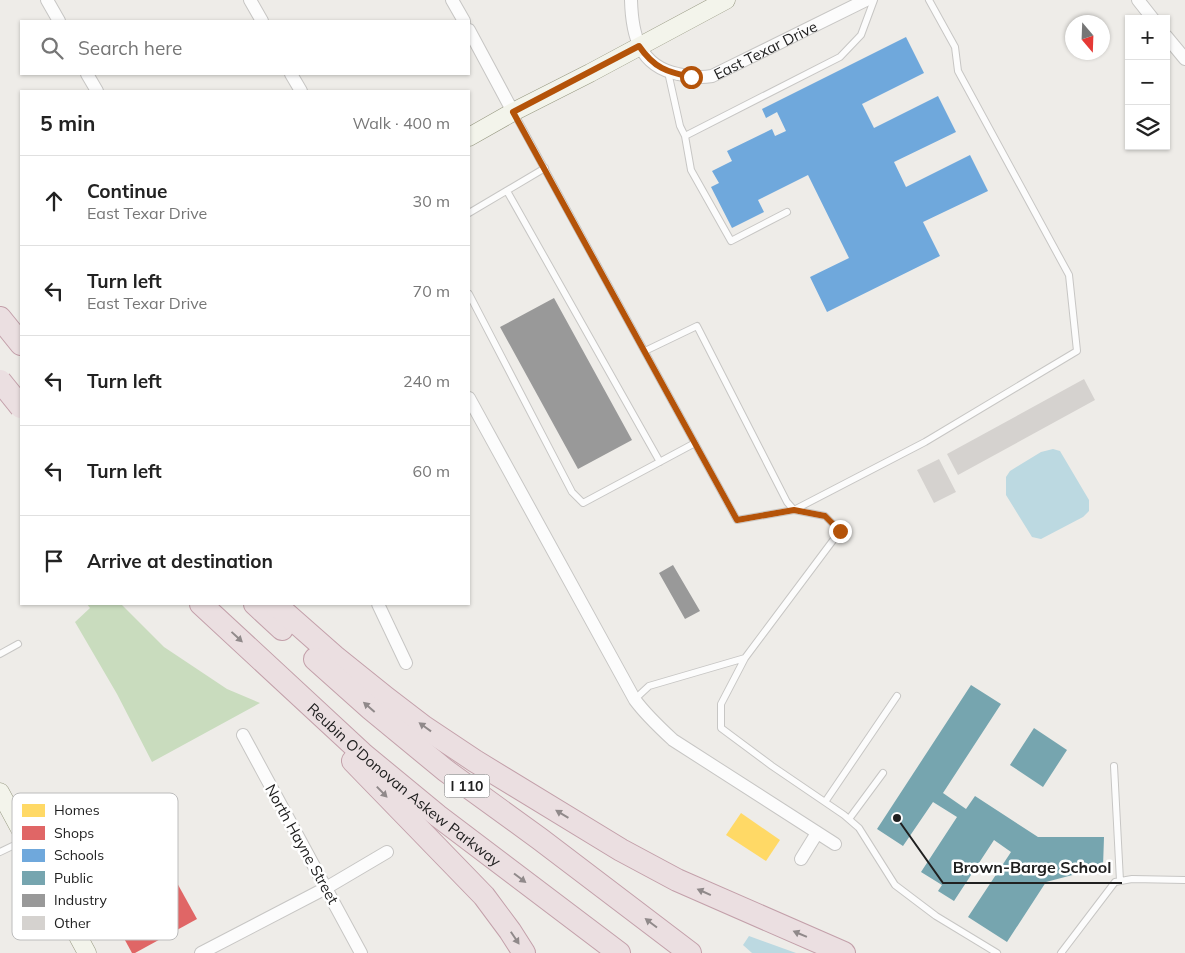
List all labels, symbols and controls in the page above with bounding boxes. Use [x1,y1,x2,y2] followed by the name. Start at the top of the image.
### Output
[1065,15,1110,60] north arrow
[1125,15,1170,150] map controls
[1125,15,1170,60] button: +
[710,16,820,83] street label: East Texar Drive
[20,20,470,75] search box
[38,34,66,62] icon: search
[78,36,182,60] text: Search here
[1125,60,1170,105] button: −
[680,66,703,89] route start
[1125,105,1170,150] button: layers
[40,110,95,136] text: 5 min
[352,113,450,133] text: Walk · 400 m
[87,179,167,203] text: Continue
[40,187,68,215] icon: ahead
[413,191,450,211] text: 30 m
[87,203,207,223] text: East Texar Drive
[87,269,162,293] text: Turn left
[40,277,68,305] icon: left
[413,281,450,301] text: 70 m
[87,293,207,313] text: East Texar Drive
[40,367,68,395] icon: left
[87,369,162,393] text: Turn left
[403,371,450,391] text: 240 m
[40,457,68,485] icon: left
[87,459,162,483] text: Turn left
[413,461,450,481] text: 60 m
[829,520,852,543] route end
[40,547,68,575] icon: arrive
[87,549,273,573] text: Arrive at destination
[230,631,242,643] one-way arrow
[304,698,505,870] street label: Reubin O'Donovan Askew Parkway
[363,702,376,713] one-way arrow
[418,722,431,732] one-way arrow
[444,774,490,798] road number: I 110
[261,781,343,907] street label: North Hayne Street
[376,786,388,798] one-way arrow
[12,793,178,940] legend
[54,801,100,819] text: Homes
[555,810,568,819] one-way arrow
[54,824,94,842] text: Shops
[54,846,104,864] text: Schools
[943,852,1122,883] callout: Brown-Barge School
[953,857,1111,877] text: Brown-Barge School
[54,869,93,887] text: Public
[513,873,527,883] one-way arrow
[697,887,711,895] one-way arrow
[54,891,108,909] text: Industry
[54,914,92,932] text: Other
[645,918,658,929] one-way arrow
[792,930,807,938] one-way arrow
[510,931,520,945] one-way arrow

